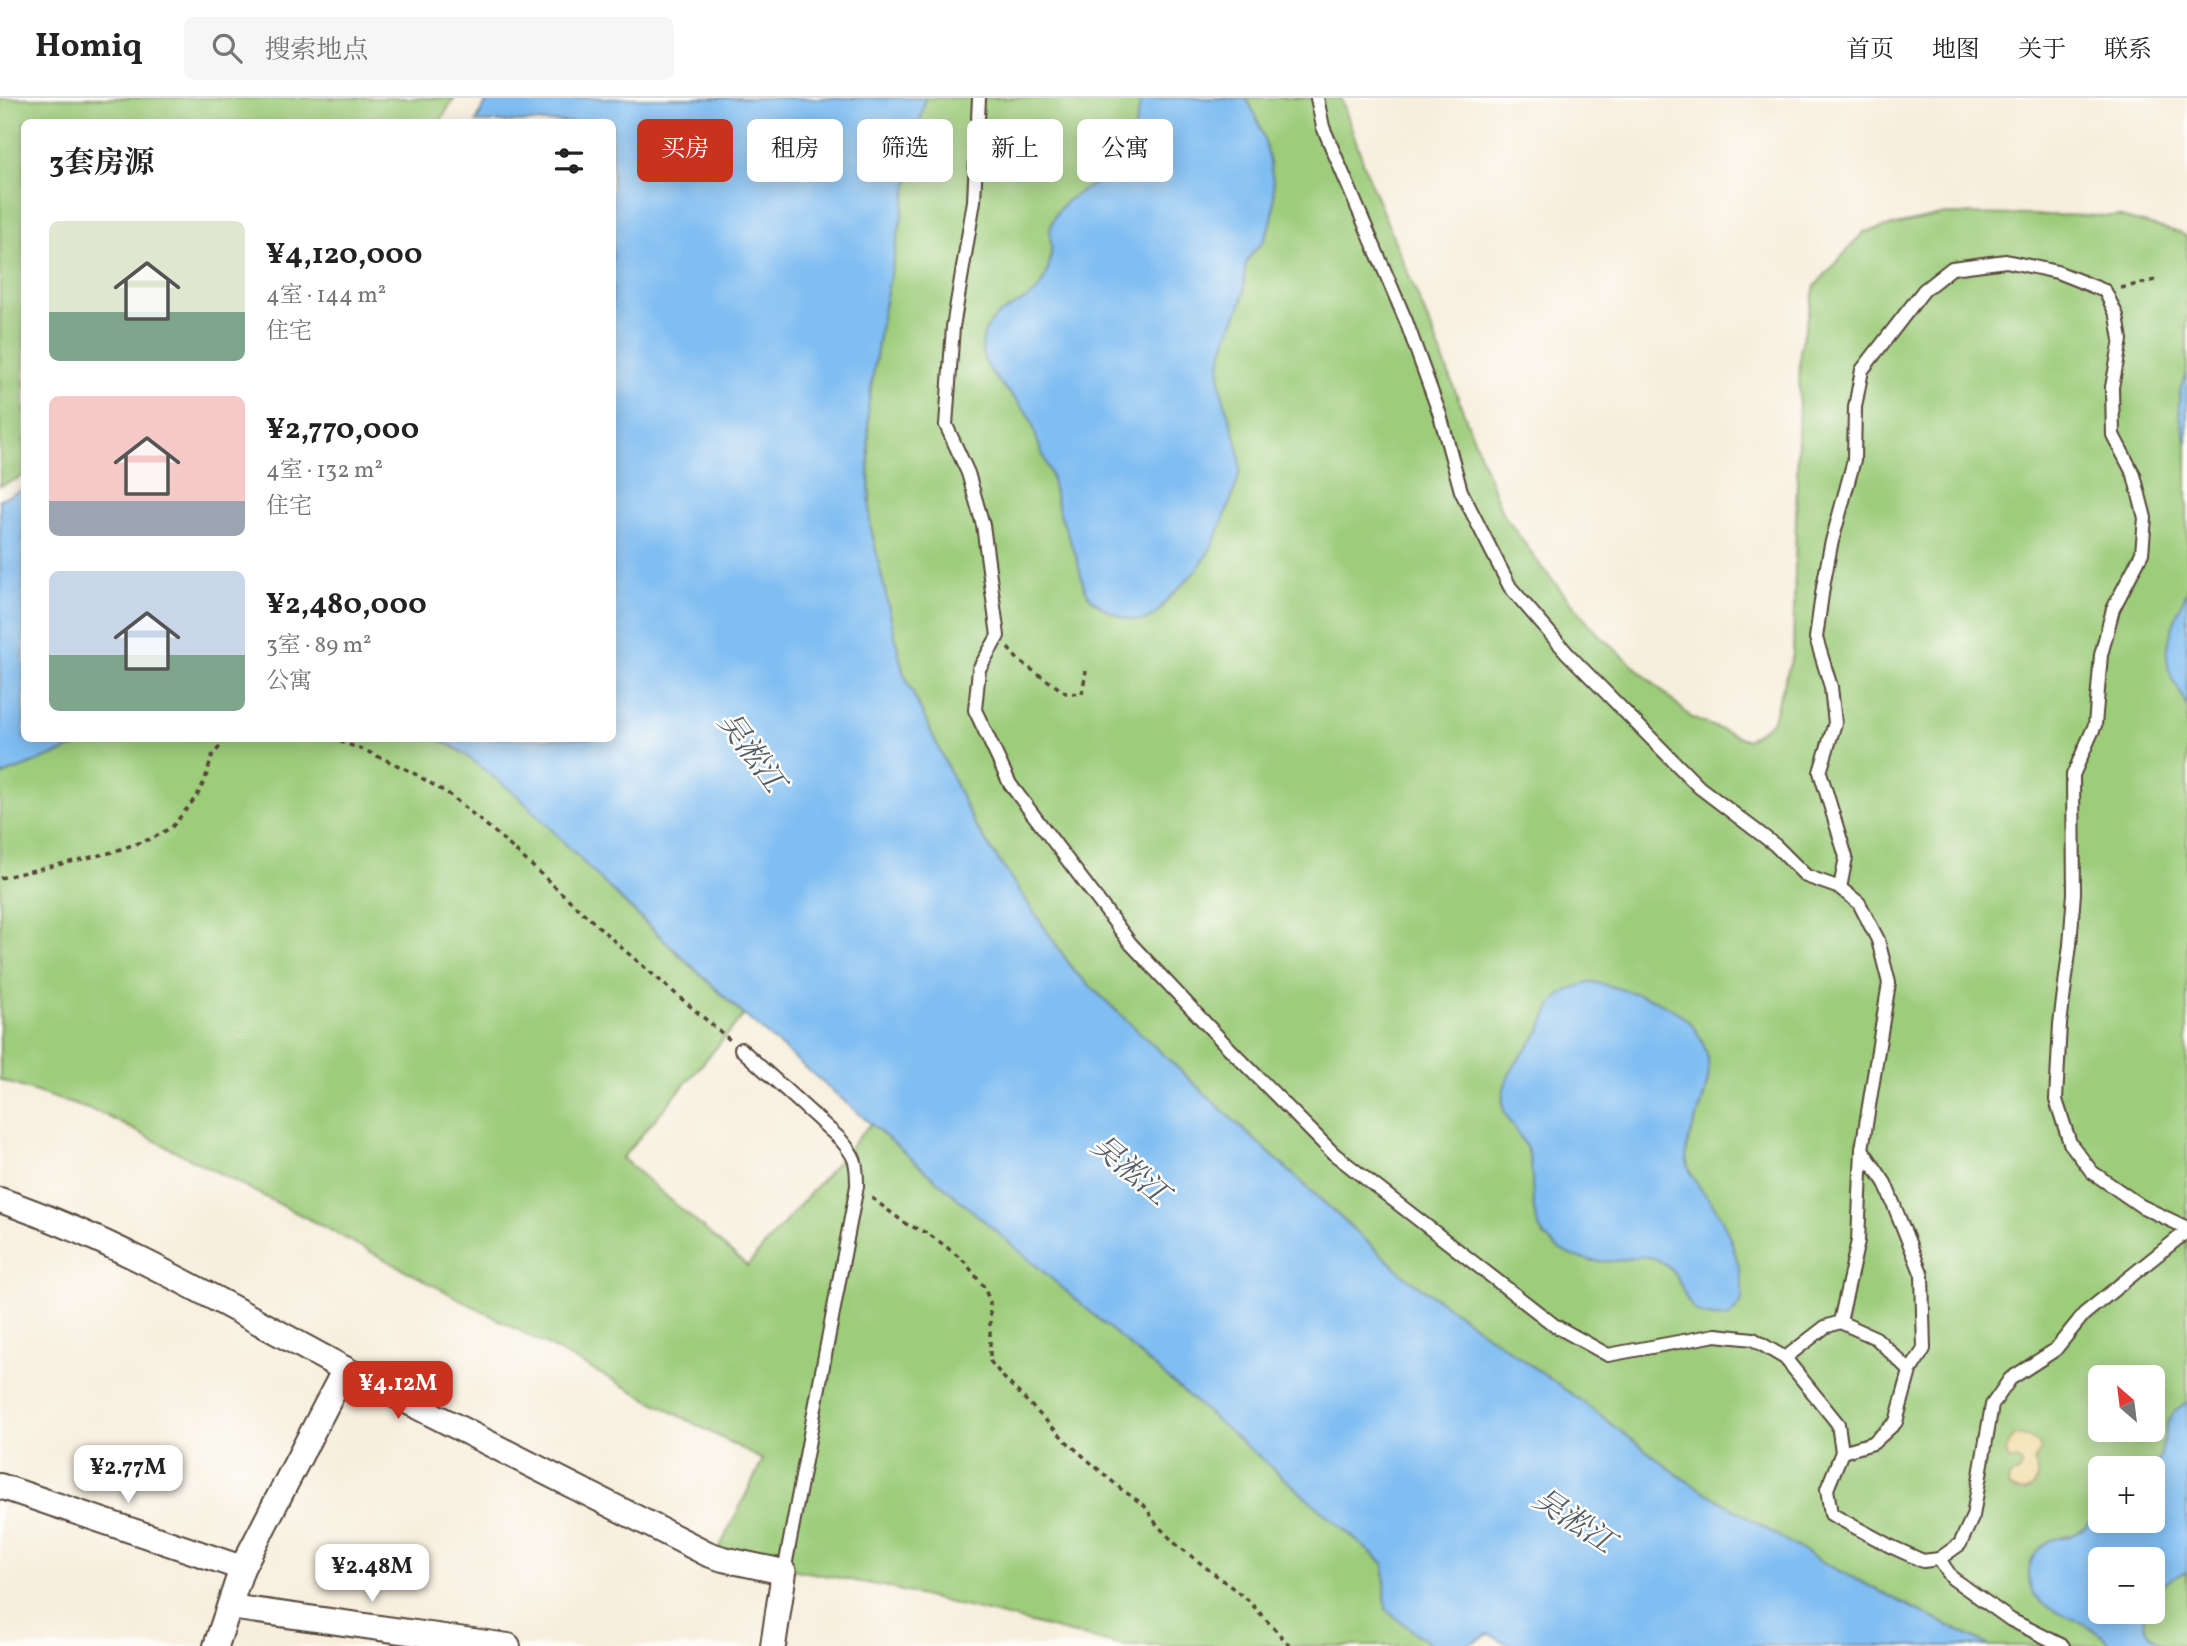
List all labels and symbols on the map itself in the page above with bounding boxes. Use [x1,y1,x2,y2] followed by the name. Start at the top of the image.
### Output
[707,704,796,805] water label: 吴淞江
[1081,1126,1180,1219] water label: 吴淞江
[341,1362,455,1421] pin: ¥4.12M
[2088,1365,2165,1442] north arrow
[71,1446,185,1505] pin: ¥2.77M
[1524,1479,1625,1567] water label: 吴淞江
[315,1544,429,1604] pin: ¥2.48M

